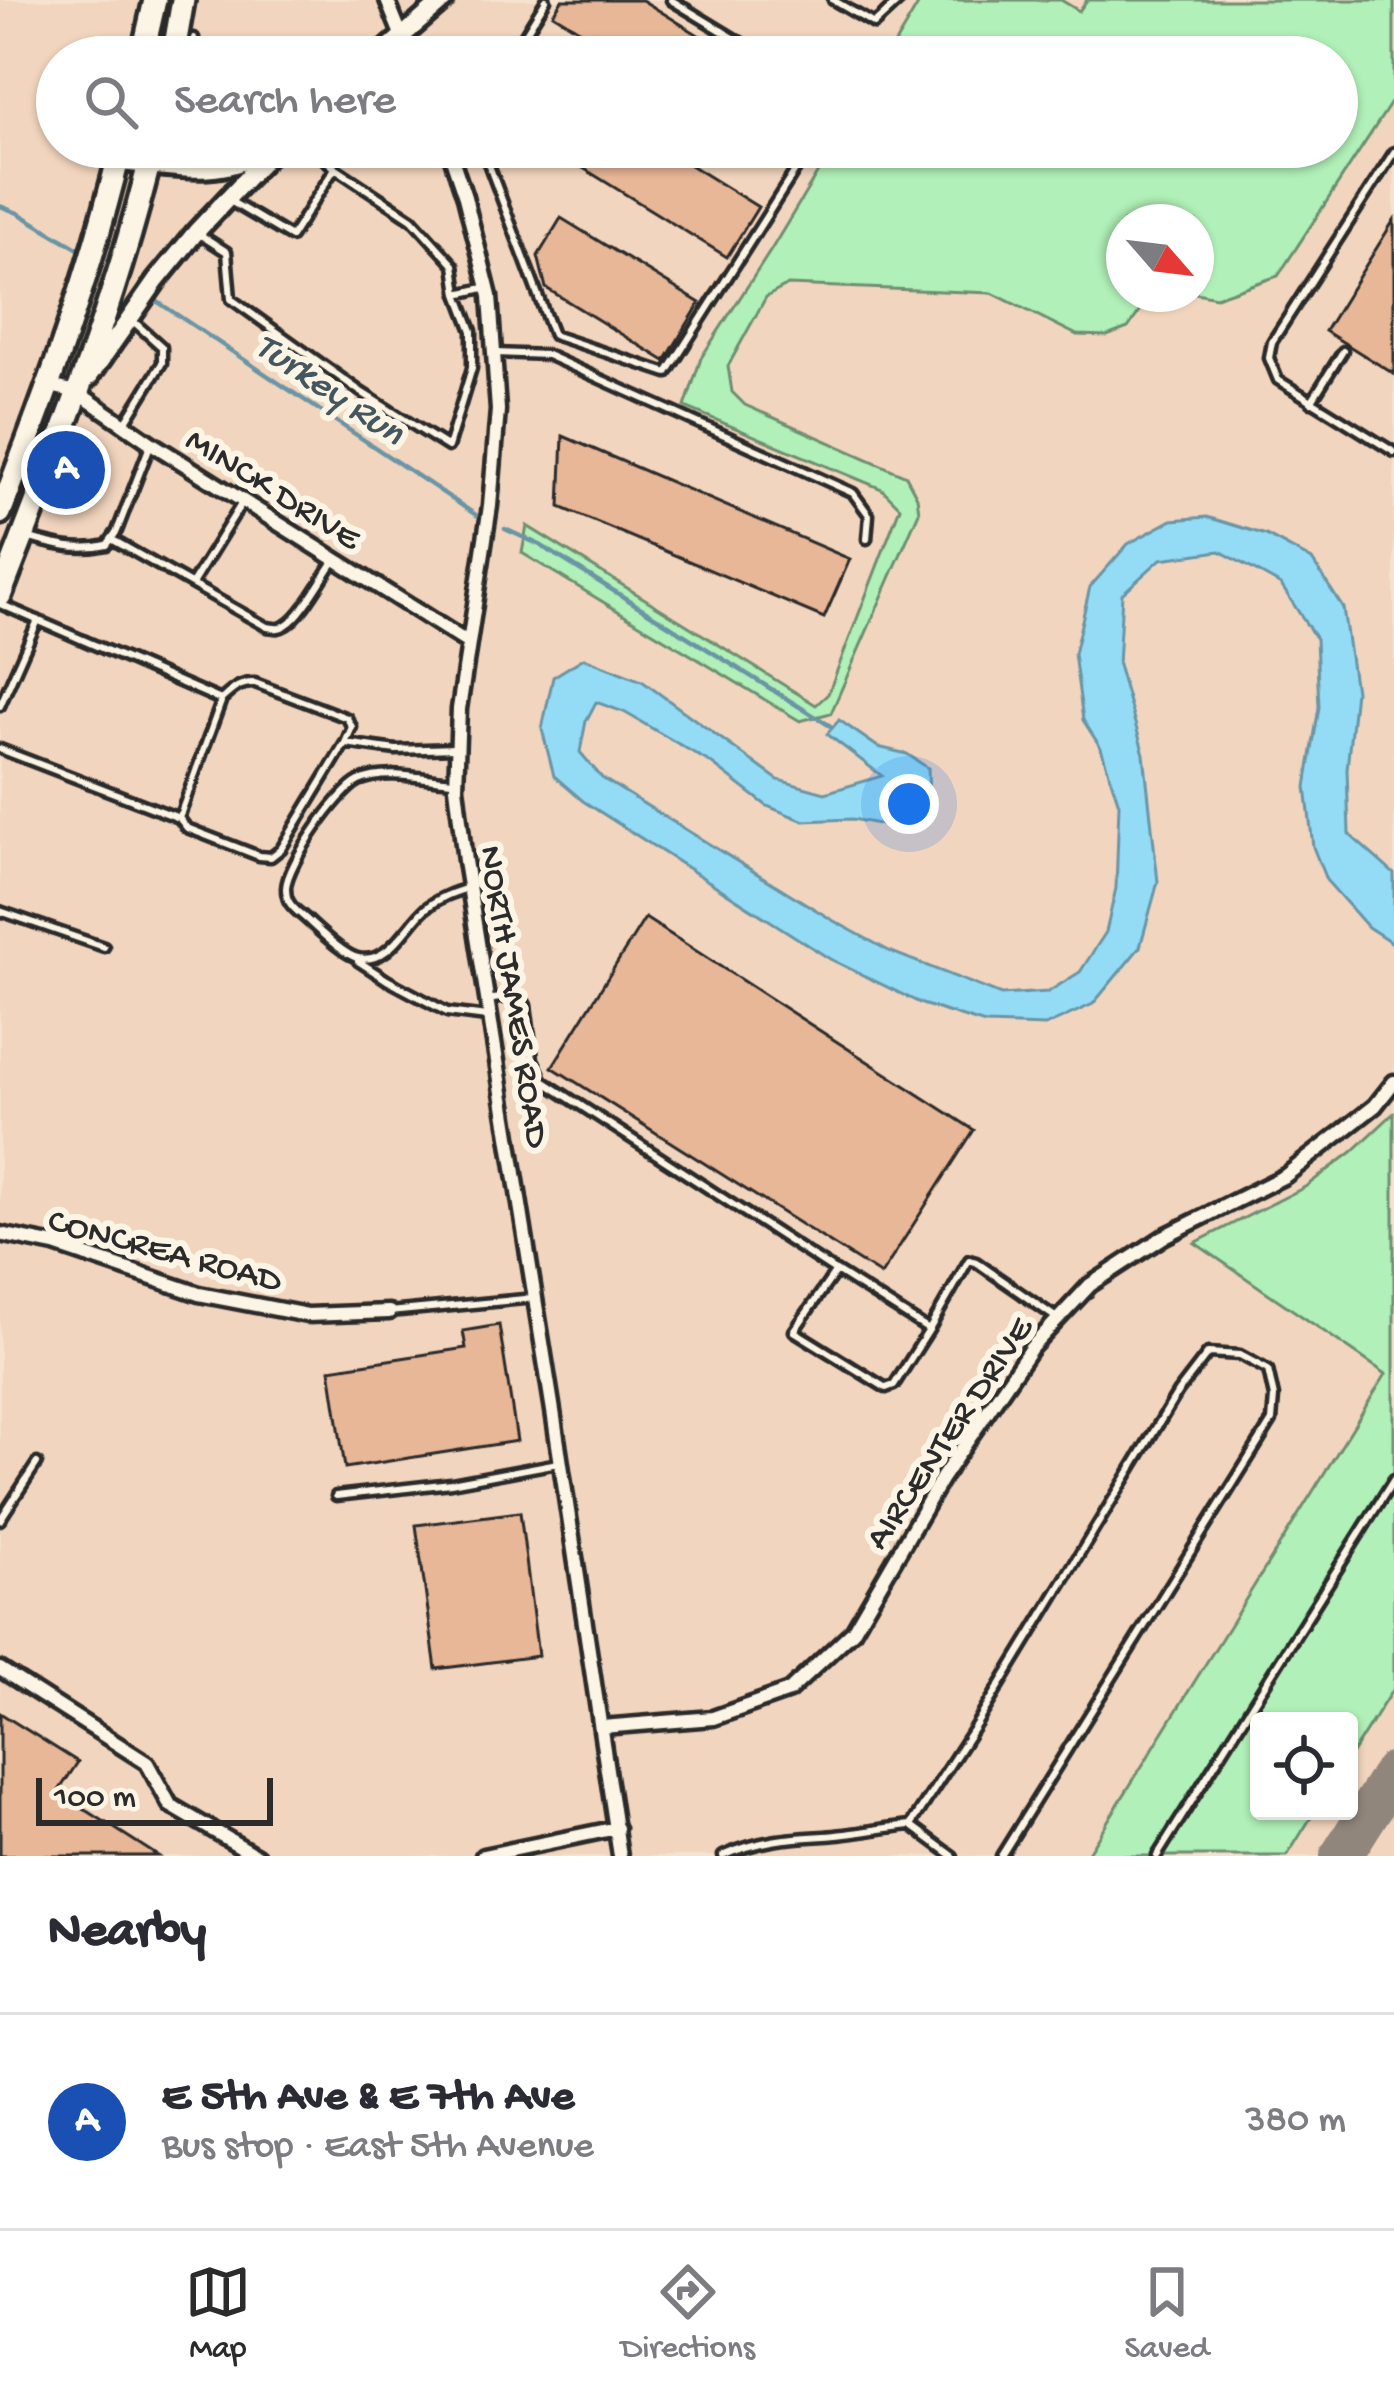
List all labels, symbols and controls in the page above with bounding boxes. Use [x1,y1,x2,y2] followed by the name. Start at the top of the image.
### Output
[36,36,1358,168] search box
[78,69,144,135] icon: search
[174,76,396,129] text: Search here
[1106,204,1214,312] north arrow
[245,325,412,459] water label: Turkey Run
[176,421,368,563] street label: MINCK DRIVE
[27,425,105,515] pin: A
[879,774,939,834] your location
[466,843,557,1152] street label: NORTH JAMES ROAD
[43,1201,287,1305] street label: CONCREA ROAD
[858,1309,1046,1559] street label: AIRCENTER DRIVE
[1250,1712,1358,1820] map controls
[1250,1712,1358,1820] button: locate
[36,1772,273,1825] scale bar
[54,1780,136,1818] text: 100 m
[48,1904,206,1964] text: Nearby
[162,2072,574,2125] text: E 5th Ave & E 7th Ave
[75,2099,99,2145] text: A
[1245,2099,1346,2145] text: 380 m
[162,2125,594,2171] text: Bus stop · East 5th Avenue
[185,2259,251,2369] tab: Map
[621,2259,755,2369] tab: Directions
[1125,2259,1209,2369] tab: Saved

